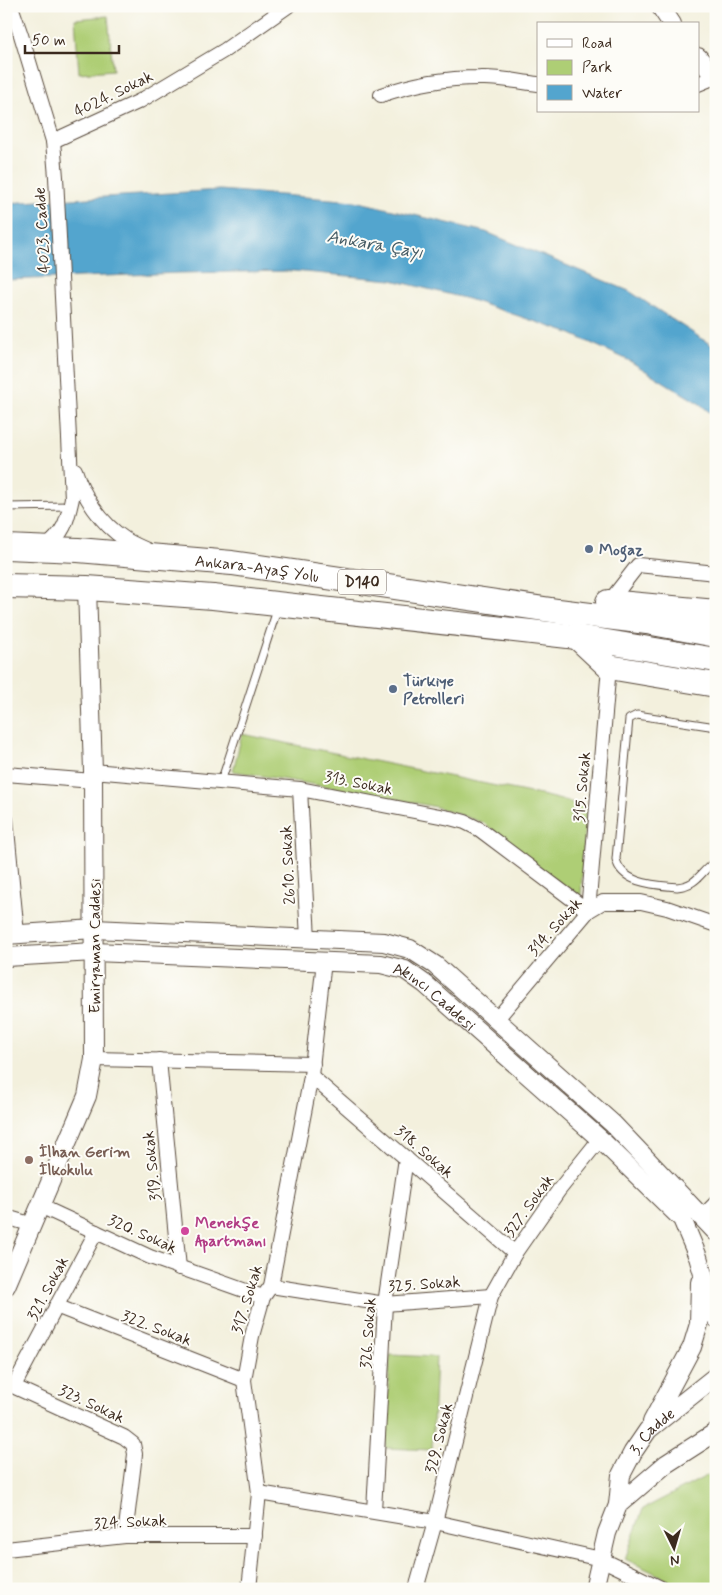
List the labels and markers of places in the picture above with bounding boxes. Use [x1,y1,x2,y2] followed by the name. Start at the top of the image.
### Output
[599,540,643,563] place label: Mogaz
[583,543,595,555] marker: Mogaz
[403,671,464,710] place label: Türkiye Petrolleri
[387,683,399,695] marker: Türkiye Petrolleri
[39,1142,130,1181] place label: İlhan Gerim İlkokulu
[23,1154,35,1166] marker: İlhan Gerim İlkokulu
[195,1213,267,1253] place label: Menekşe Apartmanı
[179,1225,191,1237] marker: Menekşe Apartmanı

